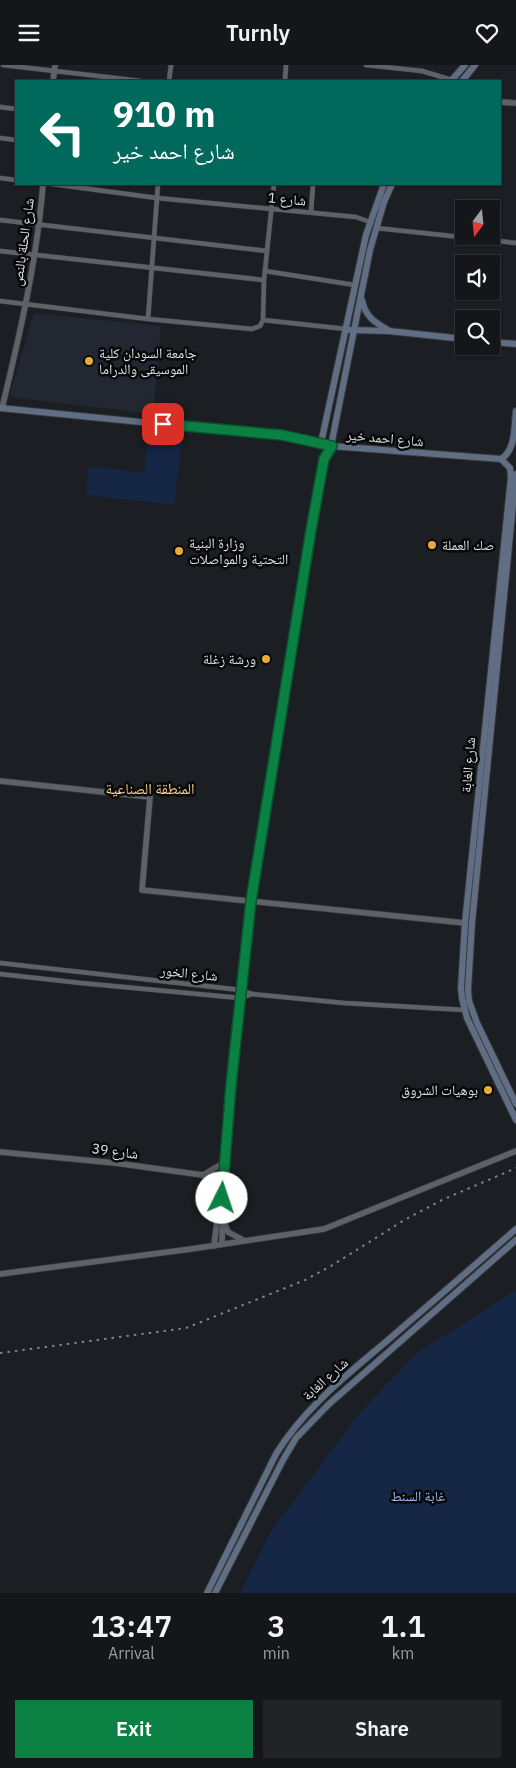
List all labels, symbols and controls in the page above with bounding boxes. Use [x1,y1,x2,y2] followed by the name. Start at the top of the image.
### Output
[226,18,290,47] text: Turnly
[15,19,43,47] icon: menu
[473,19,501,47] icon: heart
[113,91,216,137] text: 910 m
[30,100,95,165] icon: left
[113,136,235,165] text: شارع احمد خير
[267,188,307,211] street label: شارع 1
[8,197,39,287] street label: شارع الحلة بالنص
[455,200,500,245] north arrow
[455,200,500,355] map controls
[455,255,500,300] button: sound
[455,310,500,355] button: search
[99,344,197,378] place label: جامعة السودان كلية الموسيقى والدراما
[83,355,95,367] marker: جامعة السودان كلية الموسيقى والدراما
[142,403,184,445] pin
[149,410,177,438] icon: arrive
[345,426,424,451] street label: شارع احمد خير
[189,534,288,568] place label: وزارة البنية التحتية والمواصلات
[442,536,494,554] place label: صك العملة
[426,539,438,551] marker: صك العملة
[173,545,185,557] marker: وزارة البنية التحتية والمواصلات
[203,650,256,668] place label: ورشة زغلة
[260,653,272,665] marker: ورشة زغلة
[457,736,480,794] street label: شارع الغابة
[105,779,195,798] district label: المنطقة الصناعية
[158,961,219,986] street label: شارع الخور
[401,1081,478,1099] place label: بوهيات الشروق
[482,1084,494,1096] marker: بوهيات الشروق
[91,1139,139,1164] street label: شارع 39
[195,1171,247,1223] position arrow
[298,1354,352,1405] street label: شارع الغابة
[391,1487,445,1505] park label: غابة السنط
[91,1606,172,1645] text: 13:47
[267,1606,285,1645] text: 3
[380,1606,425,1645] text: 1.1
[108,1643,155,1663] text: Arrival
[263,1643,290,1663] text: min
[392,1643,414,1663] text: km
[15,1700,253,1758] button: Exit
[263,1700,501,1758] button: Share

